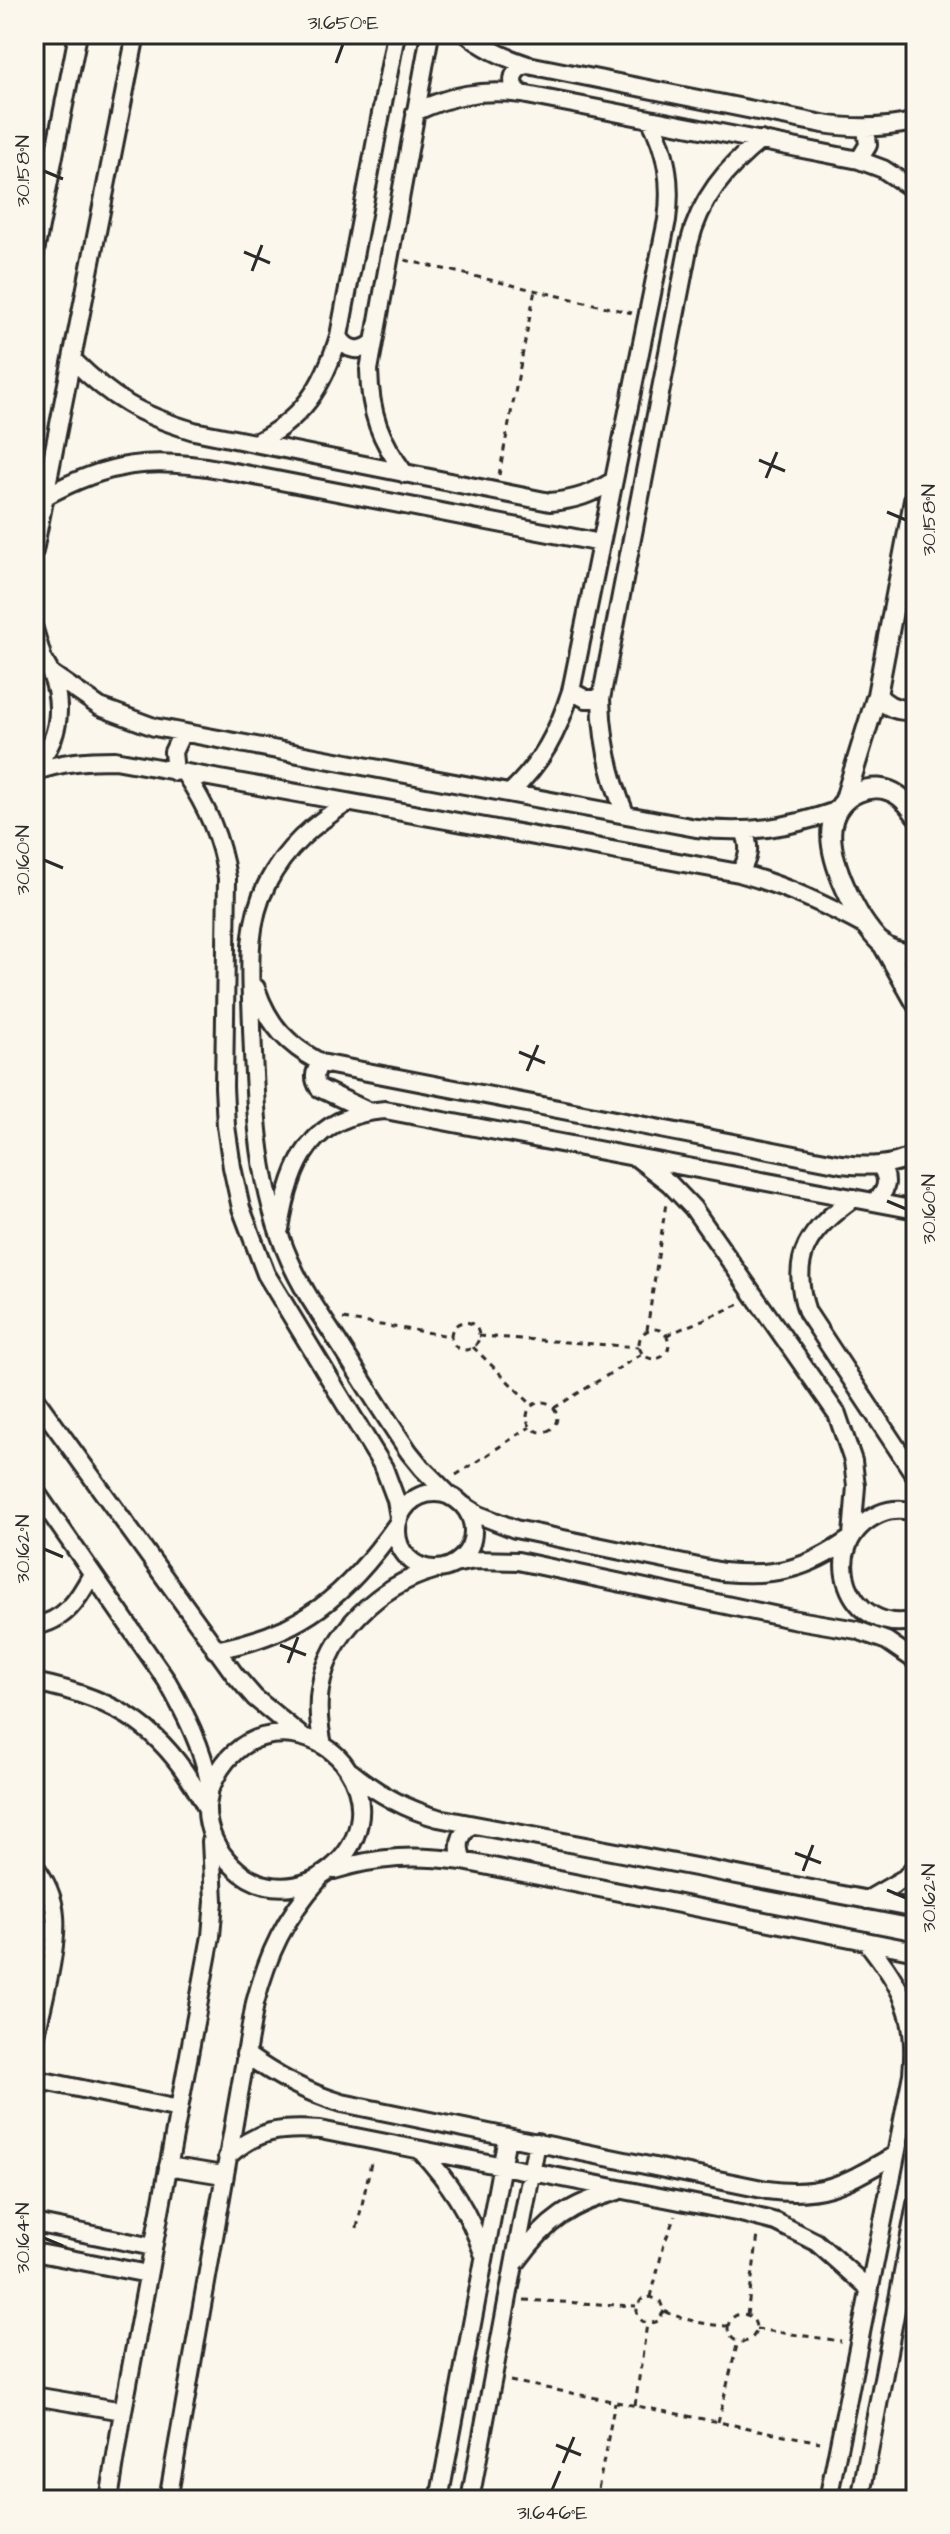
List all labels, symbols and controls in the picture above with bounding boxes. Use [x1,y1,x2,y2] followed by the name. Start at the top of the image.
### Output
[307,9,379,37] text: 31.650°E
[9,135,37,207] text: 30.158°N
[915,484,943,556] text: 30.158°N
[9,825,37,895] text: 30.160°N
[915,1174,943,1244] text: 30.160°N
[9,1514,37,1584] text: 30.162°N
[915,1863,943,1933] text: 30.162°N
[9,2202,37,2274] text: 30.164°N
[517,2499,587,2527] text: 31.646°E

